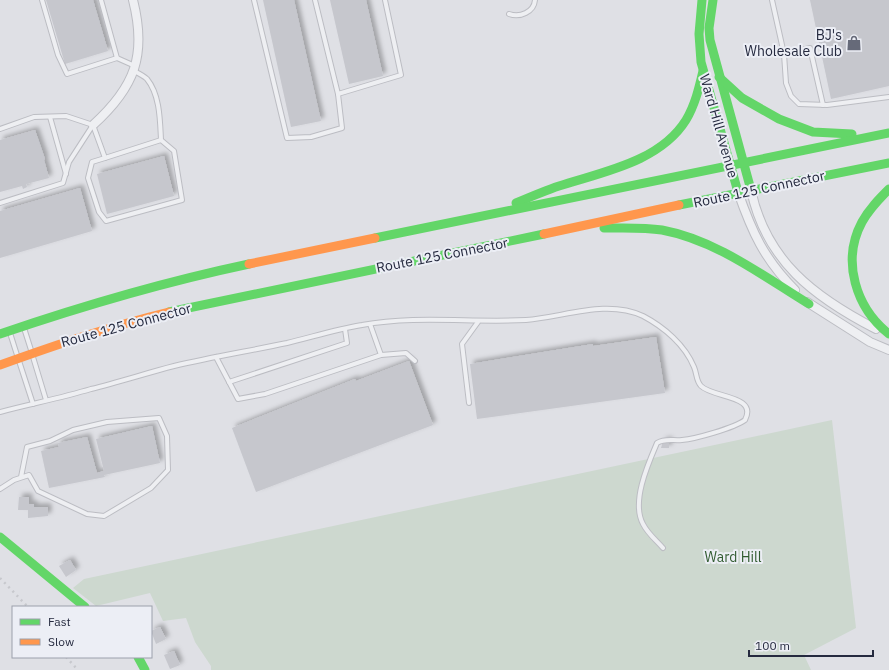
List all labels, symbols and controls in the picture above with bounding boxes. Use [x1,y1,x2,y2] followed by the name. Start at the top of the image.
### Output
[745,26,842,60] place label: BJ's Wholesale Club
[845,34,863,52] shop icon: BJ's Wholesale Club
[696,72,743,180] street label: Ward Hill Avenue
[692,166,826,212] street label: Route 125 Connector
[375,233,509,277] street label: Route 125 Connector
[59,299,193,351] street label: Route 125 Connector
[704,548,762,566] park label: Ward Hill
[12,606,152,658] legend
[48,614,71,629] text: Fast
[749,632,873,658] scale bar
[48,634,74,649] text: Slow
[755,638,790,653] text: 100 m

